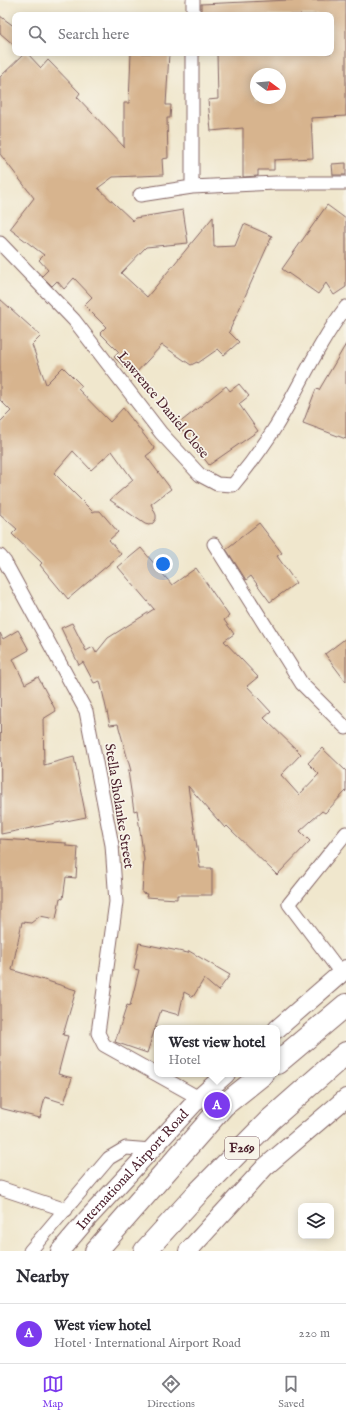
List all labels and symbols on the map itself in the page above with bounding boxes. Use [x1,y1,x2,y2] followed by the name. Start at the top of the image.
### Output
[250,68,286,104] north arrow
[113,348,213,463] street label: Lawrence Daniel Close
[153,554,173,574] your location
[100,742,138,870] street label: Stella Sholanke Street
[204,1090,230,1120] pin: A
[73,1105,193,1234] street label: International Airport Road
[225,1137,259,1159] road number: F269

